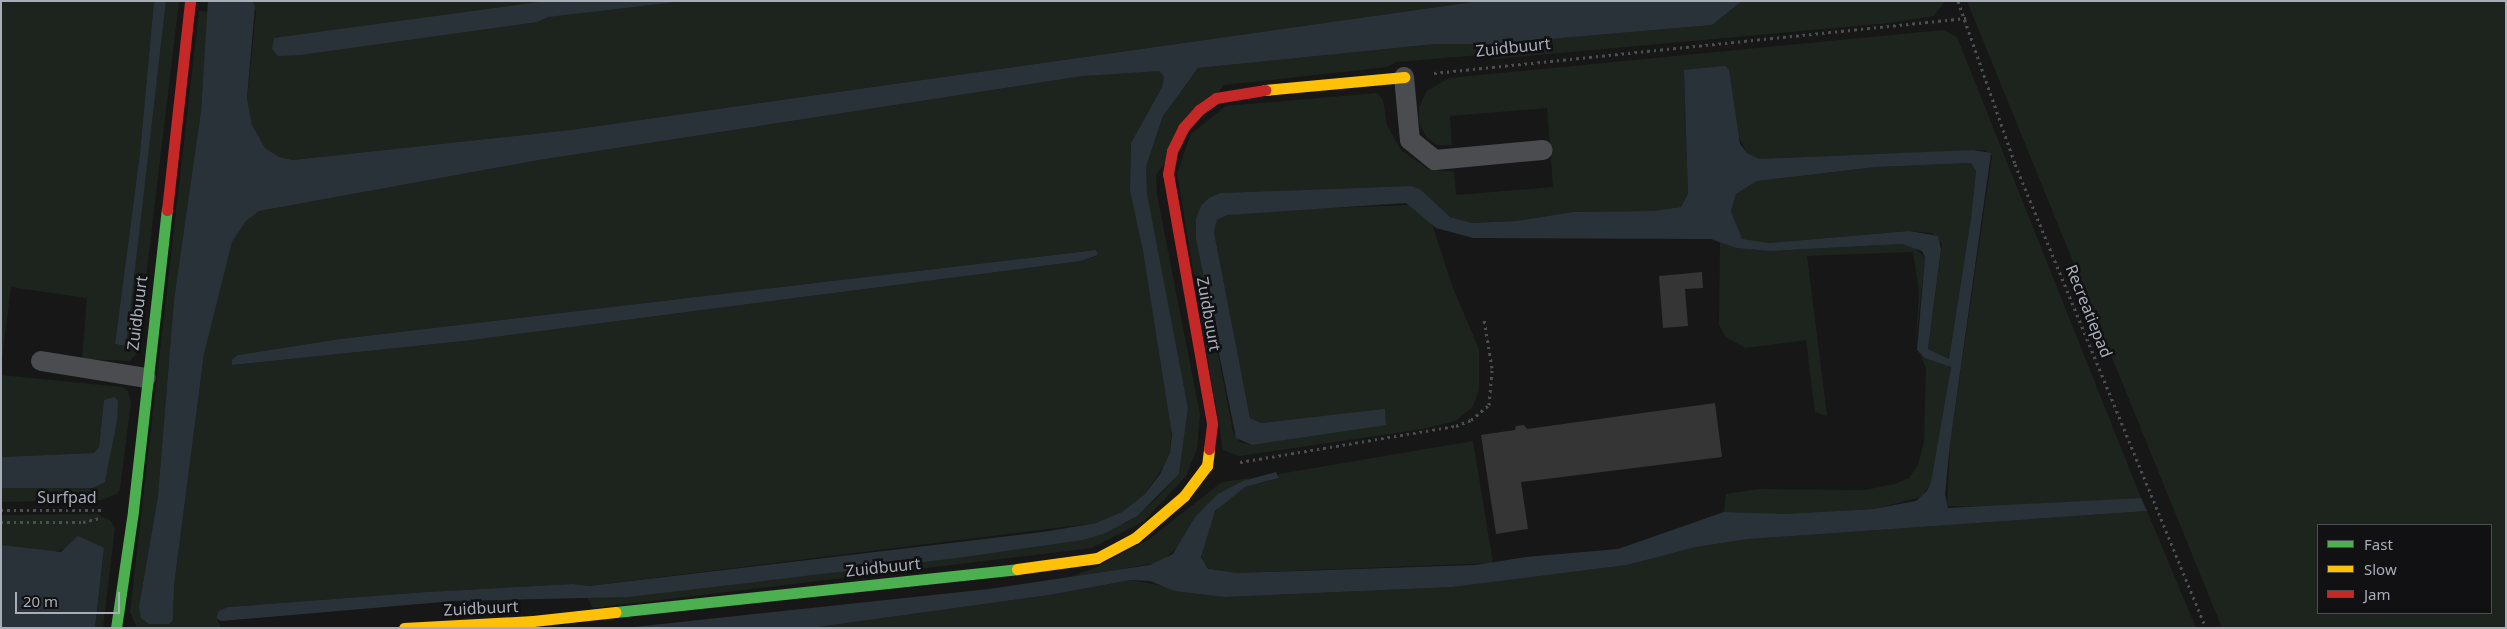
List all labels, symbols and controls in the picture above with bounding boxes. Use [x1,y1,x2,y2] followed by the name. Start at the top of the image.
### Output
[1475,34,1551,60] street label: Zuidbuurt
[2062,262,2116,360] street label: Recreatiepad
[123,275,151,351] street label: Zuidbuurt
[1193,275,1225,353] street label: Zuidbuurt
[37,487,97,507] street label: Surfpad
[2317,524,2492,614] legend
[2364,534,2393,554] text: Fast
[845,554,921,580] street label: Zuidbuurt
[2364,559,2397,579] text: Slow
[18,582,122,614] scale bar
[2364,584,2391,604] text: Jam
[23,591,58,611] text: 20 m
[443,596,519,620] street label: Zuidbuurt

